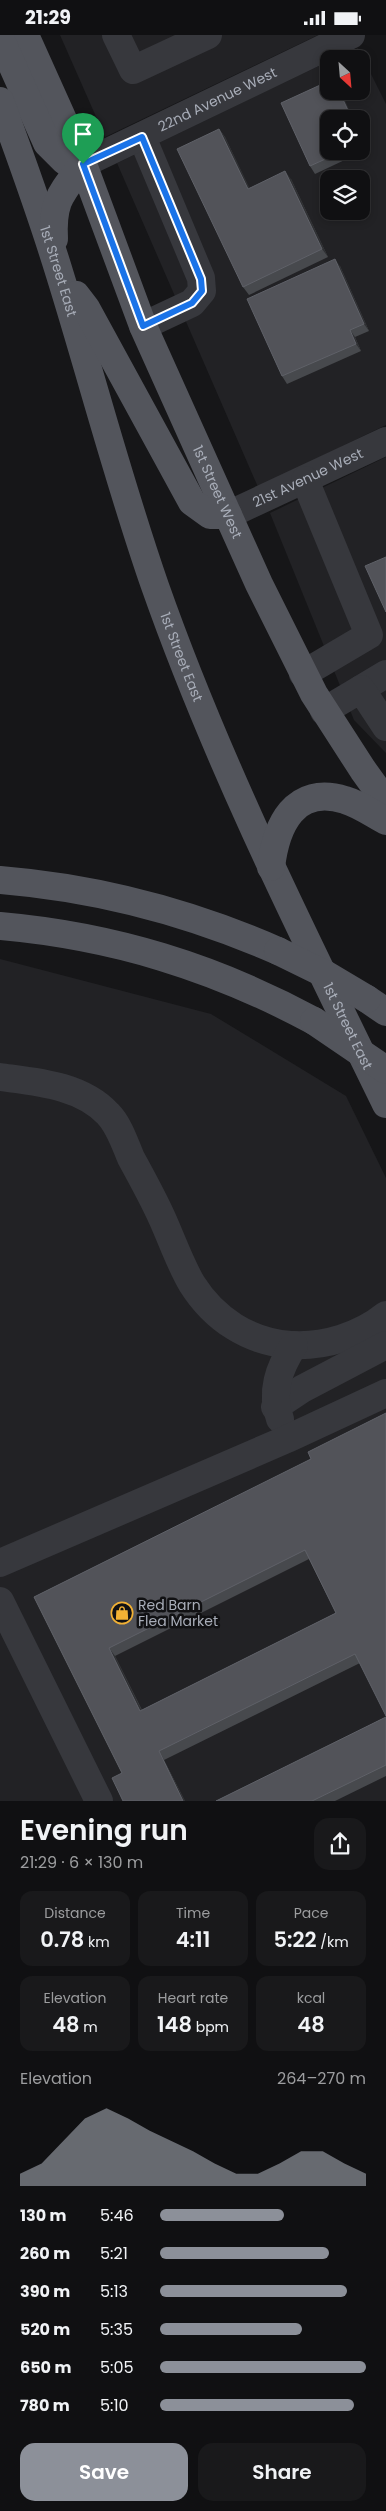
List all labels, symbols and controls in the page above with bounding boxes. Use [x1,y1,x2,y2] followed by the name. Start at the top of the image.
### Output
[25,4,71,31] text: 21:29
[320,50,370,100] north arrow
[320,50,370,220] map controls
[155,62,280,136] street label: 22nd Avenue West
[320,110,370,160] button: locate
[62,113,104,164] pin
[69,120,97,148] icon: arrive
[320,170,370,220] button: layers
[35,223,82,319] street label: 1st Street East
[188,442,247,542] street label: 1st Street West
[249,443,366,512] street label: 21st Avenue West
[155,609,208,705] street label: 1st Street East
[318,979,378,1073] street label: 1st Street East
[138,1595,218,1631] place label: Red Barn Flea Market
[110,1601,134,1625] shop icon: Red Barn Flea Market
[20,1811,188,1850] text: Evening run
[314,1818,366,1870] button: share
[20,1851,143,1874] text: 21:29 · 6 × 130 m
[44,1903,106,1923] text: Distance
[176,1903,210,1923] text: Time
[294,1903,328,1923] text: Pace
[40,1925,84,1954] text: 0.78
[176,1925,210,1954] text: 4:11
[273,1925,317,1954] text: 5:22
[84,1932,110,1952] text: km
[317,1932,349,1952] text: /km
[43,1988,107,2008] text: Elevation
[158,1988,228,2008] text: Heart rate
[297,1988,325,2008] text: kcal
[52,2010,80,2039] text: 48
[157,2010,192,2039] text: 148
[297,2010,325,2039] text: 48
[80,2017,98,2037] text: m
[192,2017,229,2037] text: bpm
[20,2067,92,2090] text: Elevation
[277,2067,366,2090] text: 264–270 m
[20,2204,66,2227] text: 130 m
[100,2204,134,2227] text: 5:46
[20,2242,70,2265] text: 260 m
[100,2242,128,2265] text: 5:21
[20,2280,70,2303] text: 390 m
[100,2280,128,2303] text: 5:13
[20,2318,70,2341] text: 520 m
[100,2318,133,2341] text: 5:35
[20,2356,71,2379] text: 650 m
[100,2356,134,2379] text: 5:05
[20,2394,70,2417] text: 780 m
[100,2394,129,2417] text: 5:10
[20,2443,188,2501] button: Save
[198,2443,366,2501] button: Share

